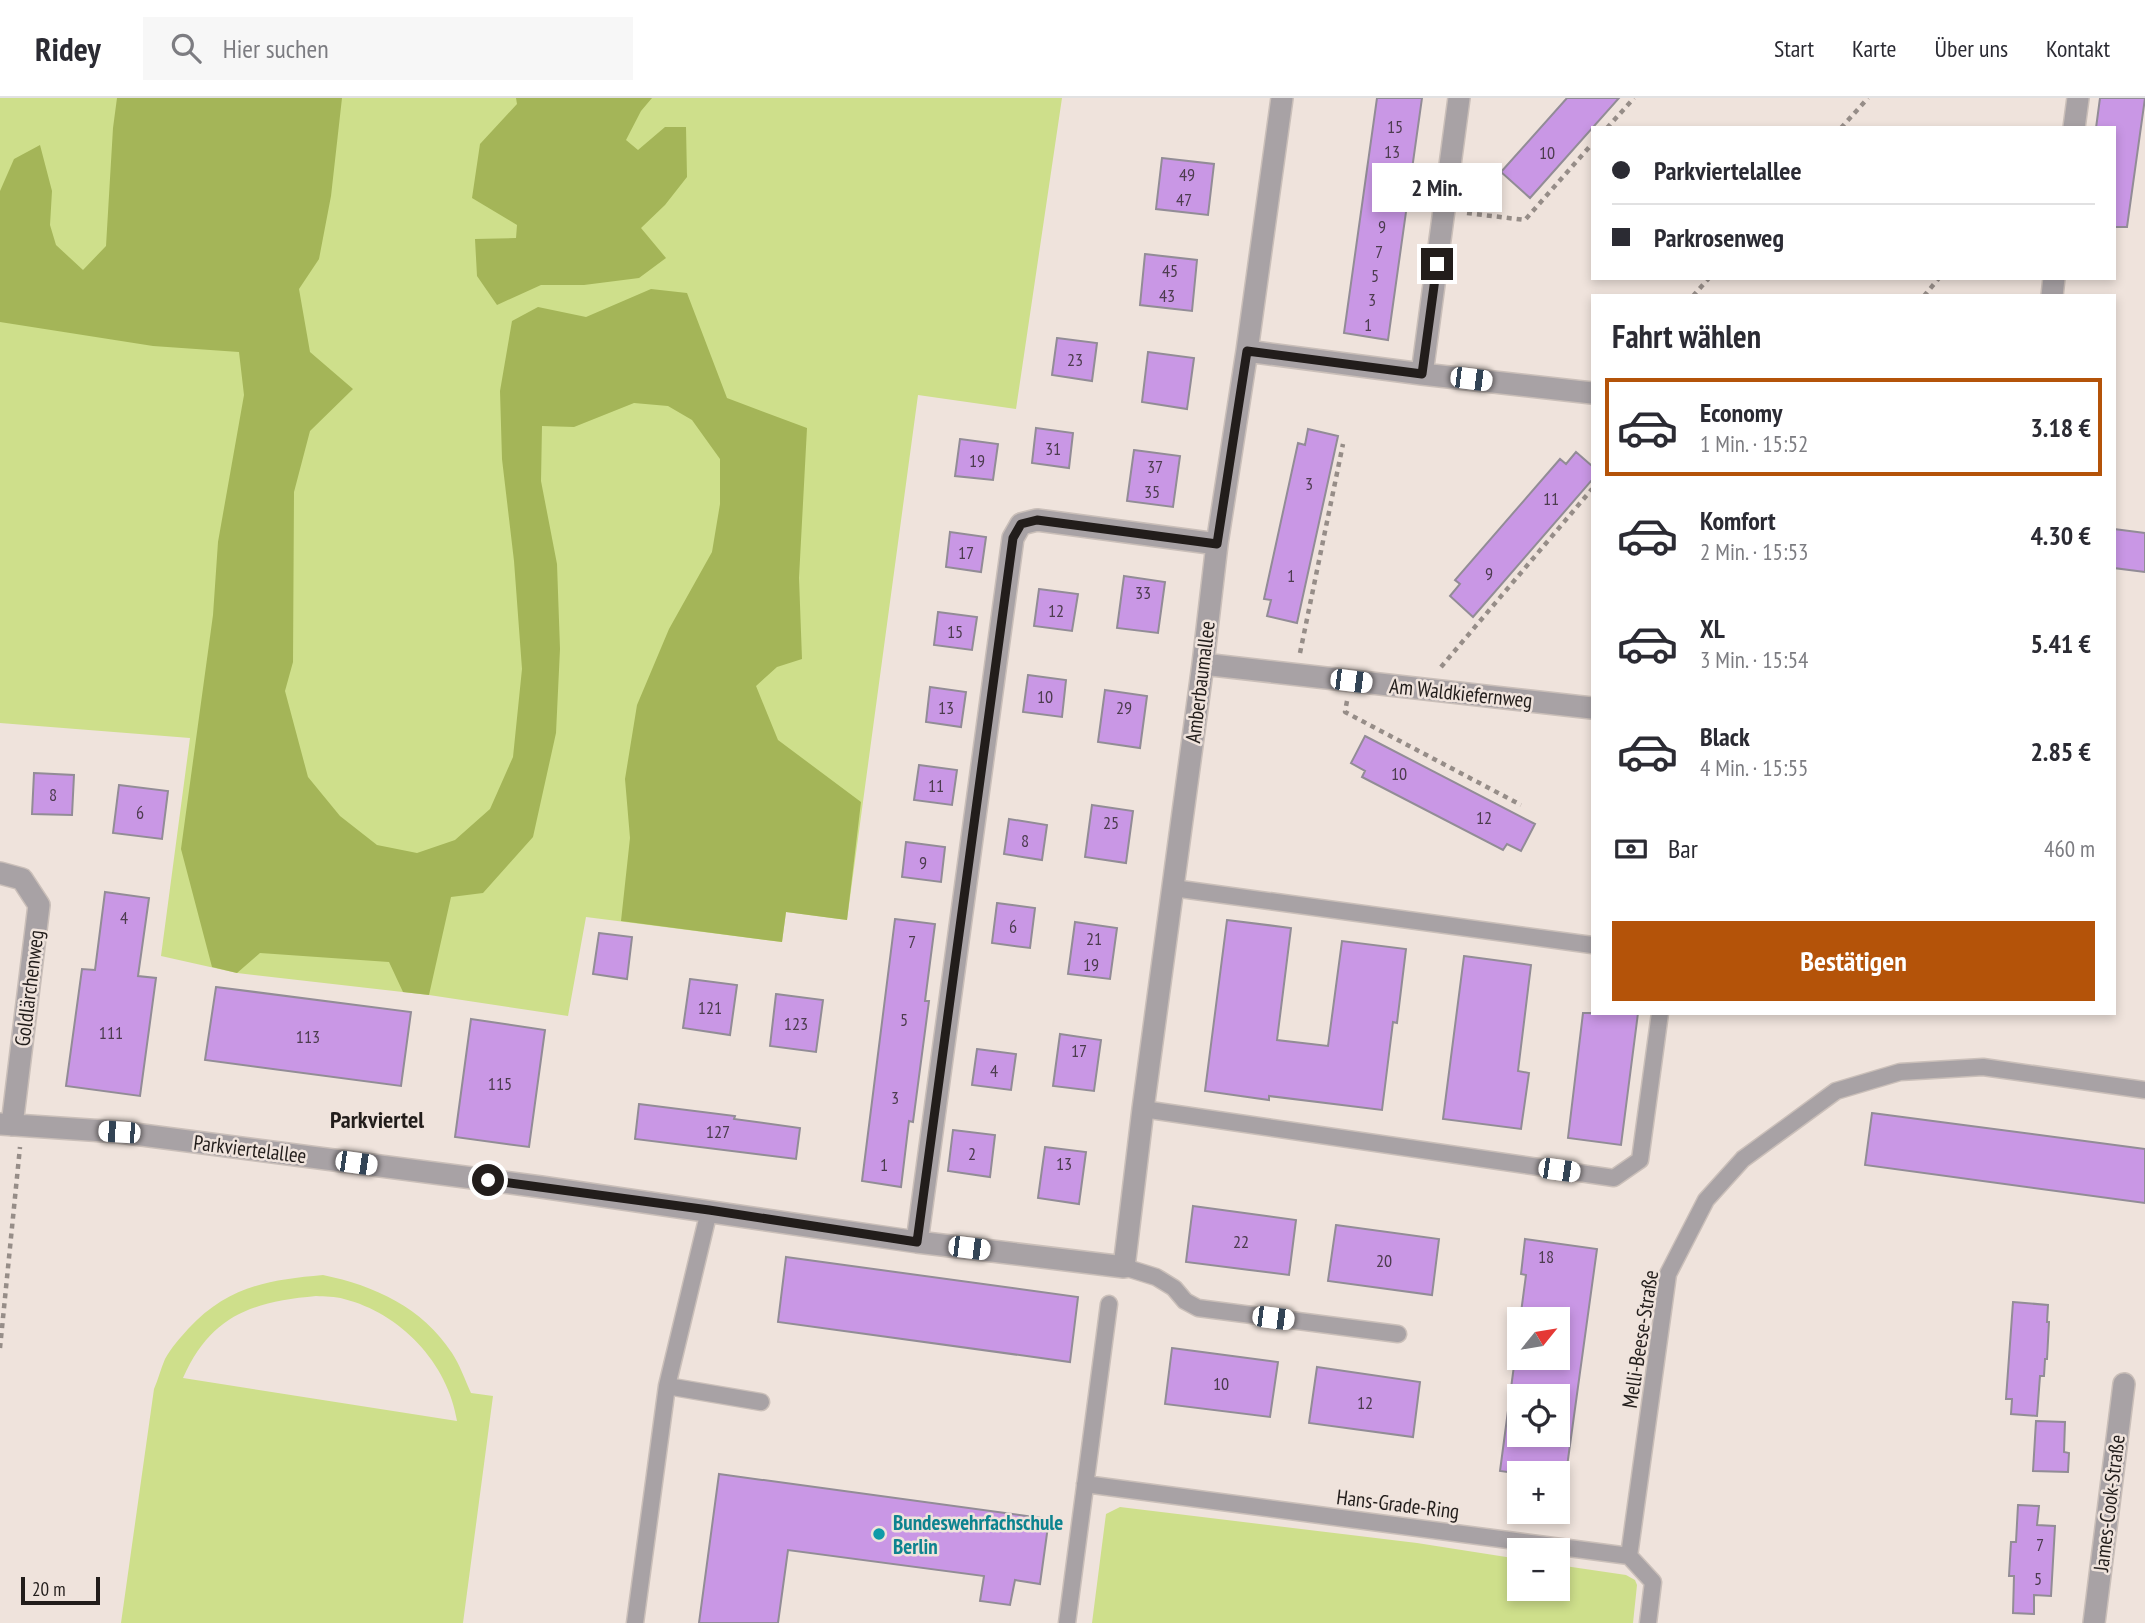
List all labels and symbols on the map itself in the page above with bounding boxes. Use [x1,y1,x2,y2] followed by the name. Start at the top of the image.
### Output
[1387,115,1403,138] house number: 15
[1384,140,1400,163] house number: 13
[1539,141,1555,164] house number: 10
[1372,162,1502,212] callout: 2 Min.
[1179,163,1195,186] house number: 49
[1176,188,1192,211] house number: 47
[1378,215,1386,238] house number: 9
[1375,240,1383,263] house number: 7
[1421,248,1453,280] route end
[1162,259,1178,282] house number: 45
[1371,264,1379,287] house number: 5
[1159,284,1175,307] house number: 43
[1368,288,1376,311] house number: 3
[1364,313,1372,336] house number: 1
[1067,348,1083,371] house number: 23
[1449,366,1494,392] car
[1045,437,1061,460] house number: 31
[969,449,985,472] house number: 19
[1147,455,1163,478] house number: 37
[1305,472,1313,495] house number: 3
[1144,480,1160,503] house number: 35
[1543,487,1559,510] house number: 11
[958,541,974,564] house number: 17
[1485,562,1493,585] house number: 9
[1287,564,1295,587] house number: 1
[1135,581,1151,604] house number: 33
[1048,599,1064,622] house number: 12
[1179,619,1221,745] street label: Amberbaumallee
[947,620,963,643] house number: 15
[1329,668,1374,694] car
[1388,672,1534,714] street label: Am Waldkiefernweg
[1037,685,1053,708] house number: 10
[938,696,954,719] house number: 13
[1116,696,1132,719] house number: 29
[1391,762,1407,785] house number: 10
[928,774,944,797] house number: 11
[49,783,57,806] house number: 8
[136,801,144,824] house number: 6
[1476,806,1492,829] house number: 12
[1103,811,1119,834] house number: 25
[1021,829,1029,852] house number: 8
[919,851,927,874] house number: 9
[120,906,128,929] house number: 4
[1009,915,1017,938] house number: 6
[1086,927,1102,950] house number: 21
[8,928,50,1048] street label: Goldlärchenweg
[908,930,916,953] house number: 7
[1083,953,1099,976] house number: 19
[698,996,722,1019] house number: 121
[900,1008,908,1031] house number: 5
[784,1012,808,1035] house number: 123
[99,1021,123,1044] house number: 111
[296,1025,320,1048] house number: 113
[1071,1039,1087,1062] house number: 17
[990,1059,998,1082] house number: 4
[488,1072,512,1095] house number: 115
[891,1086,899,1109] house number: 3
[330,1104,424,1135] district label: Parkviertel
[98,1120,141,1144] car
[706,1120,730,1143] house number: 127
[192,1129,308,1169] street label: Parkviertelallee
[968,1142,976,1165] house number: 2
[334,1150,379,1176] car
[1056,1152,1072,1175] house number: 13
[880,1153,888,1176] house number: 1
[1537,1157,1582,1183] car
[472,1164,504,1196] route start
[1233,1230,1249,1253] house number: 22
[947,1235,992,1261] car
[1538,1245,1554,1268] house number: 18
[1376,1249,1392,1272] house number: 20
[1616,1268,1664,1410] street label: Melli-Beese-Straße
[1251,1305,1296,1331] car
[1507,1307,1570,1370] north arrow
[1213,1372,1229,1395] house number: 10
[1357,1391,1373,1414] house number: 12
[2087,1433,2131,1574] street label: James-Cook-Straße
[1335,1483,1461,1525] street label: Hans-Grade-Ring
[893,1509,1063,1560] place label: Bundeswehrfachschule Berlin
[871,1526,887,1542] marker: Bundeswehrfachschule Berlin
[2036,1533,2044,1556] house number: 7
[2034,1567,2042,1590] house number: 5
[21,1574,100,1606] scale bar

